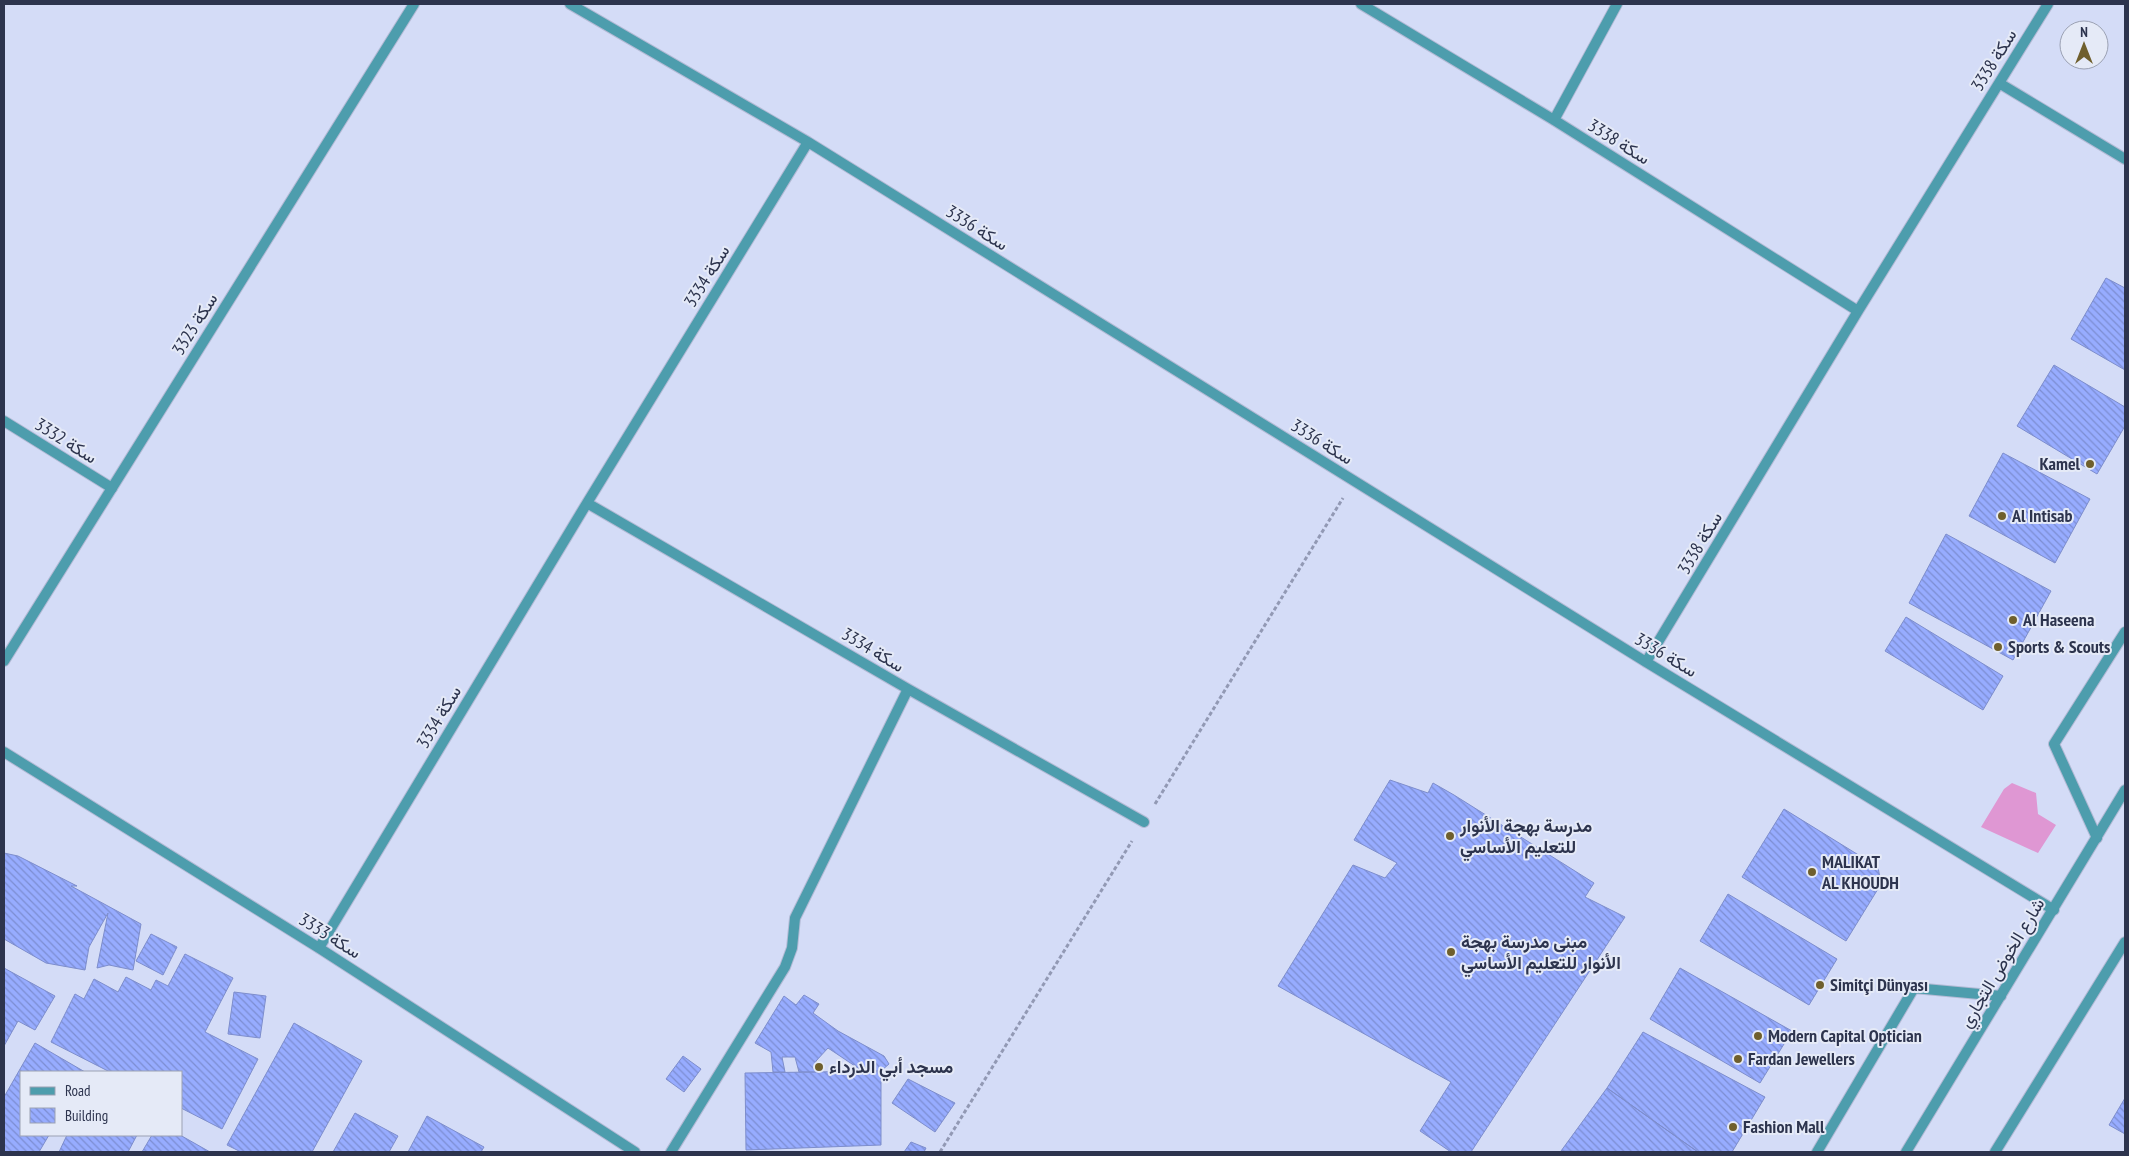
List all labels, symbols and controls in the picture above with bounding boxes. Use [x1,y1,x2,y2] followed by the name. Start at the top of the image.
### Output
[2059,20,2109,70] north arrow
[2080,23,2088,41] text: N
[1966,24,2022,95] street label: سكة 3338
[1584,114,1655,170] street label: سكة 3338
[942,200,1013,256] street label: سكة 3336
[679,240,735,311] street label: سكة 3334
[167,288,223,359] street label: سكة 3323
[31,413,102,469] street label: سكة 3332
[1287,414,1358,470] street label: سكة 3336
[2039,452,2081,475] place label: Kamel
[2084,458,2096,470] marker: Kamel
[2011,504,2072,527] place label: Al Intisab
[1672,507,1727,578] street label: سكة 3338
[1996,510,2008,522] marker: Al Intisab
[2022,608,2094,631] place label: Al Haseena
[2007,614,2019,626] marker: Al Haseena
[838,622,909,677] street label: سكة 3334
[1631,627,1702,682] street label: سكة 3336
[2008,635,2110,658] place label: Sports & Scouts
[1992,641,2004,653] marker: Sports & Scouts
[411,681,466,752] street label: سكة 3334
[1459,814,1592,862] place label: مدرسة بهجة الأنوار للتعليم الأساسي
[1444,830,1456,842] marker: مدرسة بهجة الأنوار للتعليم الأساسي
[1821,850,1899,894] place label: MALIKAT AL KHOUDH
[1806,866,1818,878] marker: MALIKAT AL KHOUDH
[1954,894,2053,1034] street label: شارع الخوض التجاري
[295,908,366,964] street label: سكة 3333
[1461,930,1621,978] place label: مبنى مدرسة بهجة الأنوار للتعليم الأساسي
[1445,946,1457,958] marker: مبنى مدرسة بهجة الأنوار للتعليم الأساسي
[1830,973,1928,996] place label: Simitçi Dünyası
[1814,979,1826,991] marker: Simitçi Dünyası
[1768,1024,1922,1047] place label: Modern Capital Optician
[1752,1030,1764,1042] marker: Modern Capital Optician
[1748,1047,1855,1070] place label: Fardan Jewellers
[1732,1053,1744,1065] marker: Fardan Jewellers
[829,1055,954,1082] place label: مسجد أبي الدرداء
[813,1061,825,1073] marker: مسجد أبي الدرداء
[20,1071,182,1136] legend
[65,1081,91,1100] text: Road
[65,1106,108,1125] text: Building
[1743,1115,1825,1138] place label: Fashion Mall
[1727,1121,1739,1133] marker: Fashion Mall

